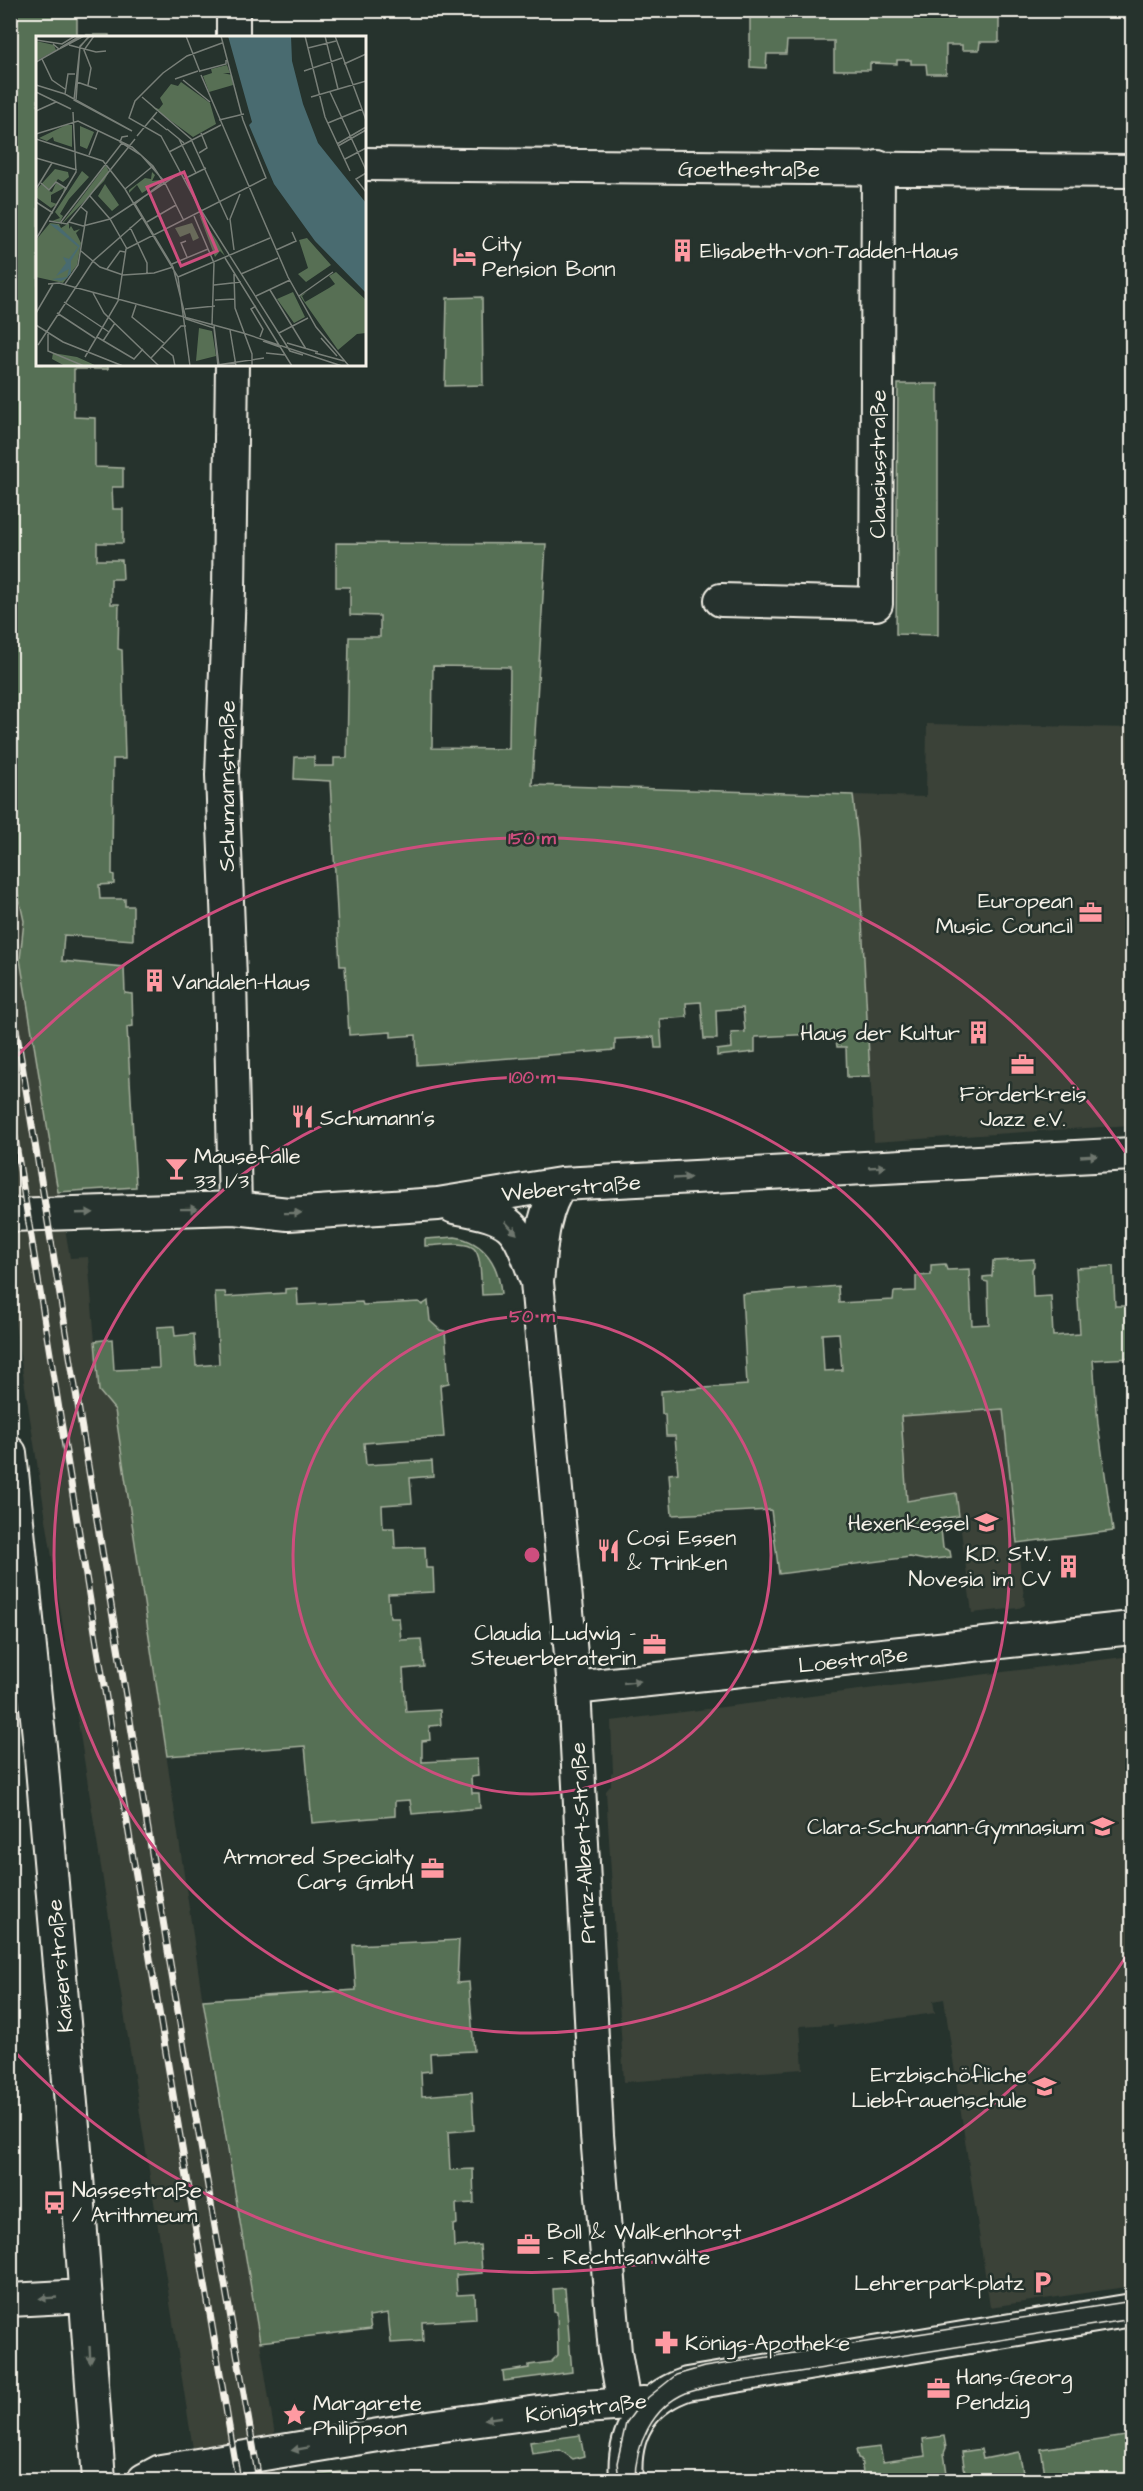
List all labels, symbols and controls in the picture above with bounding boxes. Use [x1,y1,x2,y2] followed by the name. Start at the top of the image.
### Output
[36,36,366,366] inset map
[678,154,820,185] street label: Goethestraße
[482,229,616,285] place label: City Pension Bonn
[700,236,958,267] place label: Elisabeth-von-Tadden-Haus
[669,237,695,263] building icon: Elisabeth-von-Tadden-Haus
[451,243,477,269] hotel icon: City Pension Bonn
[863,390,894,538] street label: Clausiusstraße
[212,700,243,872] street label: Schumannstraße
[508,826,557,851] text: 150 m
[936,886,1073,942] place label: European Music Council
[1078,900,1104,926] office icon: European Music Council
[172,967,310,998] place label: Vandalen-Haus
[141,968,167,994] building icon: Vandalen-Haus
[800,1018,960,1049] place label: Haus der Kultur
[965,1019,991,1045] building icon: Haus der Kultur
[1010,1051,1036,1077] office icon: Förderkreis Jazz e.V.
[509,1065,556,1090] text: 100 m
[960,1079,1087,1135] place label: Förderkreis Jazz e.V.
[320,1103,435,1134] place label: Schumann’s
[289,1104,315,1130] restaurant icon: Schumann’s
[194,1141,301,1197] place label: Mausefalle 33 1/3
[1079,1151,1098,1160] one-way arrow
[163,1155,189,1181] bar icon: Mausefalle 33 1/3
[868,1163,887,1172] one-way arrow
[500,1167,642,1210] street label: Weberstraße
[673,1173,692,1182] one-way arrow
[179,1205,198,1214] one-way arrow
[76,1208,95,1217] one-way arrow
[284,1209,303,1218] one-way arrow
[504,1221,518,1236] one-way arrow
[509,1304,556,1329] text: 50 m
[848,1508,969,1539] place label: Hexenkessel
[974,1509,1000,1535] school or university icon: Hexenkessel
[627,1523,736,1579] place label: Cosi Essen & Trinken
[596,1537,622,1563] restaurant icon: Cosi Essen & Trinken
[909,1539,1051,1595] place label: K.D. St.V. Novesia im CV
[522,1545,542,1565] centre of rings
[1056,1553,1082,1579] building icon: K.D. St.V. Novesia im CV
[471,1618,636,1674] place label: Claudia Ludwig - Steuerberaterin
[641,1632,667,1658] office icon: Claudia Ludwig - Steuerberaterin
[797,1639,910,1682] street label: Loestraße
[622,1677,641,1687] one-way arrow
[563,1741,604,1945] street label: Prinz-Albert-Straße
[807,1812,1084,1844] place label: Clara-Schumann-Gymnasium
[1089,1813,1115,1839] school or university icon: Clara-Schumann-Gymnasium
[223,1842,414,1898] place label: Armored Specialty Cars GmbH
[419,1856,445,1882] office icon: Armored Specialty Cars GmbH
[39,1898,82,2034] street label: Kaiserstraße
[851,2060,1027,2116] place label: Erzbischöfliche Liebfrauenschule
[1032,2074,1058,2100] school or university icon: Erzbischöfliche Liebfrauenschule
[72,2175,202,2231] place label: Nassestraße / Arithmeum
[41,2189,67,2215] bus stop icon: Nassestraße / Arithmeum
[547,2217,741,2273] place label: Boll & Walkenhorst - Rechtsanwälte
[516,2231,542,2257] office icon: Boll & Walkenhorst - Rechtsanwälte
[854,2268,1024,2299] place label: Lehrerparkplatz
[1029,2269,1055,2295] parking icon: Lehrerparkplatz
[38,2294,57,2303] one-way arrow
[685,2328,850,2360] place label: Königs-Apotheke
[654,2329,680,2355] pharmacy icon: Königs-Apotheke
[86,2345,95,2364] one-way arrow
[956,2362,1072,2419] place label: Hans-Georg Pendzig
[925,2376,951,2402] office icon: Hans-Georg Pendzig
[524,2386,649,2432] street label: Königstraße
[313,2388,422,2444] place label: Margarete Philippson
[282,2402,308,2428] place icon: Margarete Philippson
[483,2414,502,2423] one-way arrow
[290,2445,309,2454] one-way arrow

